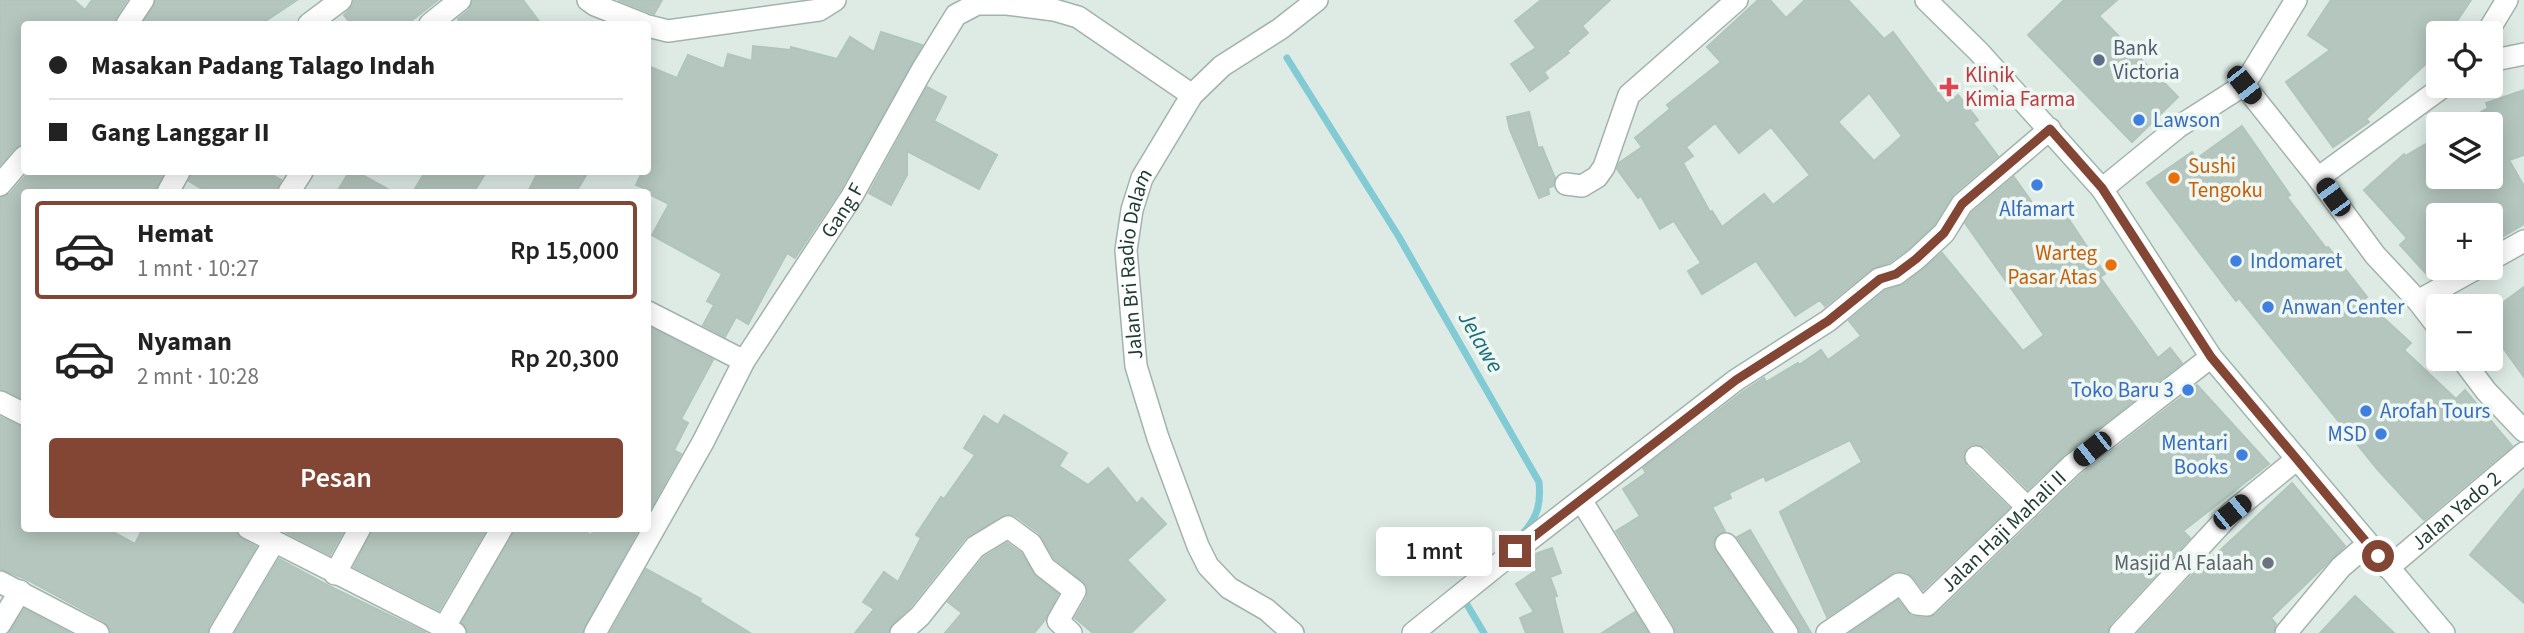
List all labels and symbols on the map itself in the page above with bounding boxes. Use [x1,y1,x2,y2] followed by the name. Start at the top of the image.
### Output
[2113,33,2180,87] place label: Bank Victoria
[2091,52,2107,68] marker: Bank Victoria
[1965,60,2075,114] place label: Klinik Kimia Farma
[2223,62,2266,108] car
[1939,77,1959,97] marker: Klinik Kimia Farma
[2153,105,2221,135] place label: Lawson
[2131,112,2147,128] marker: Lawson
[2188,151,2263,205] place label: Sushi Tengoku
[1111,162,1160,361] street label: Jalan Bri Radio Dalam
[2166,170,2182,186] marker: Sushi Tengoku
[2313,174,2354,220] car
[2029,177,2045,193] marker: Alfamart
[813,178,871,244] street label: Gang F
[1999,194,2075,224] place label: Alfamart
[2007,238,2097,292] place label: Warteg Pasar Atas
[2250,246,2342,276] place label: Indomaret
[2228,253,2244,269] marker: Indomaret
[2103,257,2119,273] marker: Warteg Pasar Atas
[2282,292,2405,322] place label: Anwan Center
[2260,299,2276,315] marker: Anwan Center
[1450,304,1512,379] water label: Jelawe
[2071,375,2174,405] place label: Toko Baru 3
[2180,382,2196,398] marker: Toko Baru 3
[2380,396,2491,426] place label: Arofah Tours
[2358,403,2374,419] marker: Arofah Tours
[2328,419,2367,449] place label: MSD
[2373,426,2389,442] marker: MSD
[2069,428,2116,470] car
[2161,428,2228,482] place label: Mentari Books
[2234,447,2250,463] marker: Mentari Books
[1934,463,2073,599] street label: Jalan Haji Mahali II
[2405,464,2507,557] street label: Jalan Yado 2
[2210,491,2255,533] car
[1375,526,1490,576] callout: 1 mnt
[1499,535,1531,567] route end
[2362,540,2394,572] route start
[2114,548,2254,578] place label: Masjid Al Falaah
[2260,555,2276,571] marker: Masjid Al Falaah

